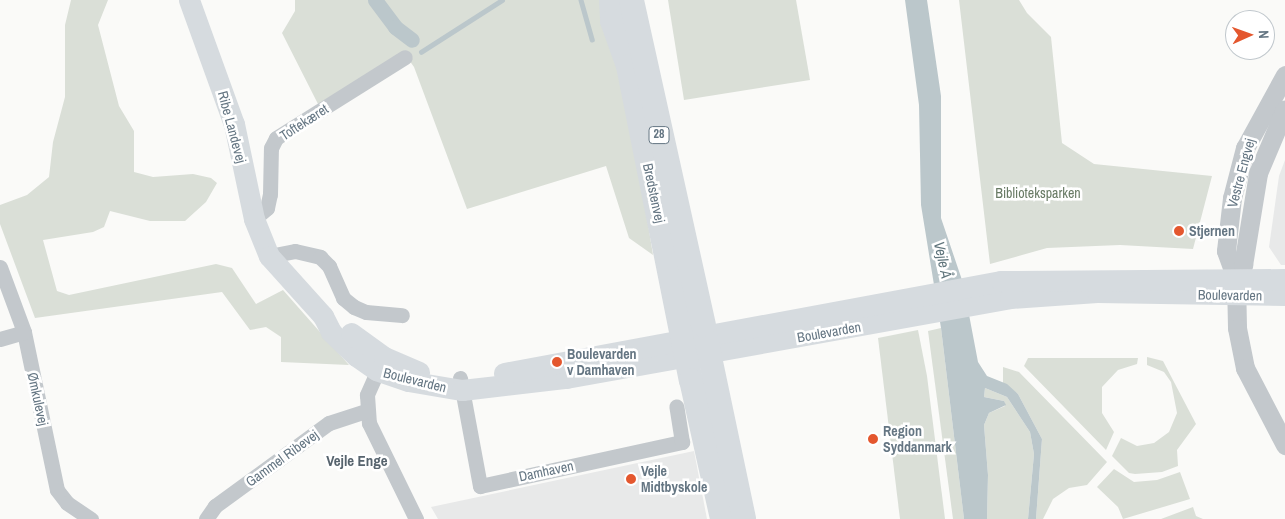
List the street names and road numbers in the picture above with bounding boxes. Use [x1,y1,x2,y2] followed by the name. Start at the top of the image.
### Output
[214,89,250,165] street label: Ribe Landevej
[277,100,331,144] street label: Toftekæret
[648,126,670,144] road number: 28
[1224,137,1258,209] street label: Vestre Engvej
[639,162,669,224] street label: Bredstenvej
[1198,286,1262,304] street label: Boulevarden
[796,318,862,346] street label: Boulevarden
[382,364,448,396] street label: Boulevarden
[24,371,52,427] street label: Ømkulevej
[242,426,322,490] street label: Gammel Ribevej
[517,457,575,485] street label: Damhaven

